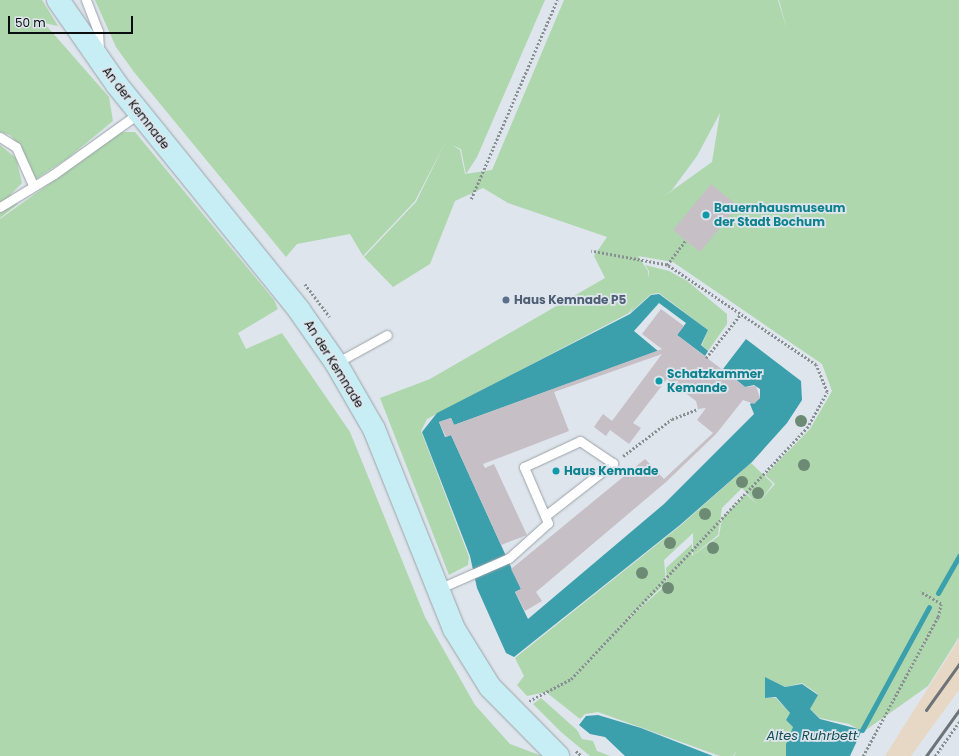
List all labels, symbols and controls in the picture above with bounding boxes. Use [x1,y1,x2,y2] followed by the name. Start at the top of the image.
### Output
[10,8,135,34] scale bar
[15,14,46,31] text: 50 m
[99,64,173,152] street label: An der Kemnade
[714,201,845,229] place label: Bauernhausmuseum der Stadt Bochum
[701,210,711,220] marker: Bauernhausmuseum der Stadt Bochum
[514,293,626,307] place label: Haus Kemnade P5
[501,295,511,305] marker: Haus Kemnade P5
[301,318,367,410] street label: An der Kemnade
[667,367,762,395] place label: Schatzkammer Kemande
[654,376,664,386] marker: Schatzkammer Kemande
[564,464,658,478] place label: Haus Kemnade
[551,466,561,476] marker: Haus Kemnade
[766,728,858,744] water label: Altes Ruhrbett

